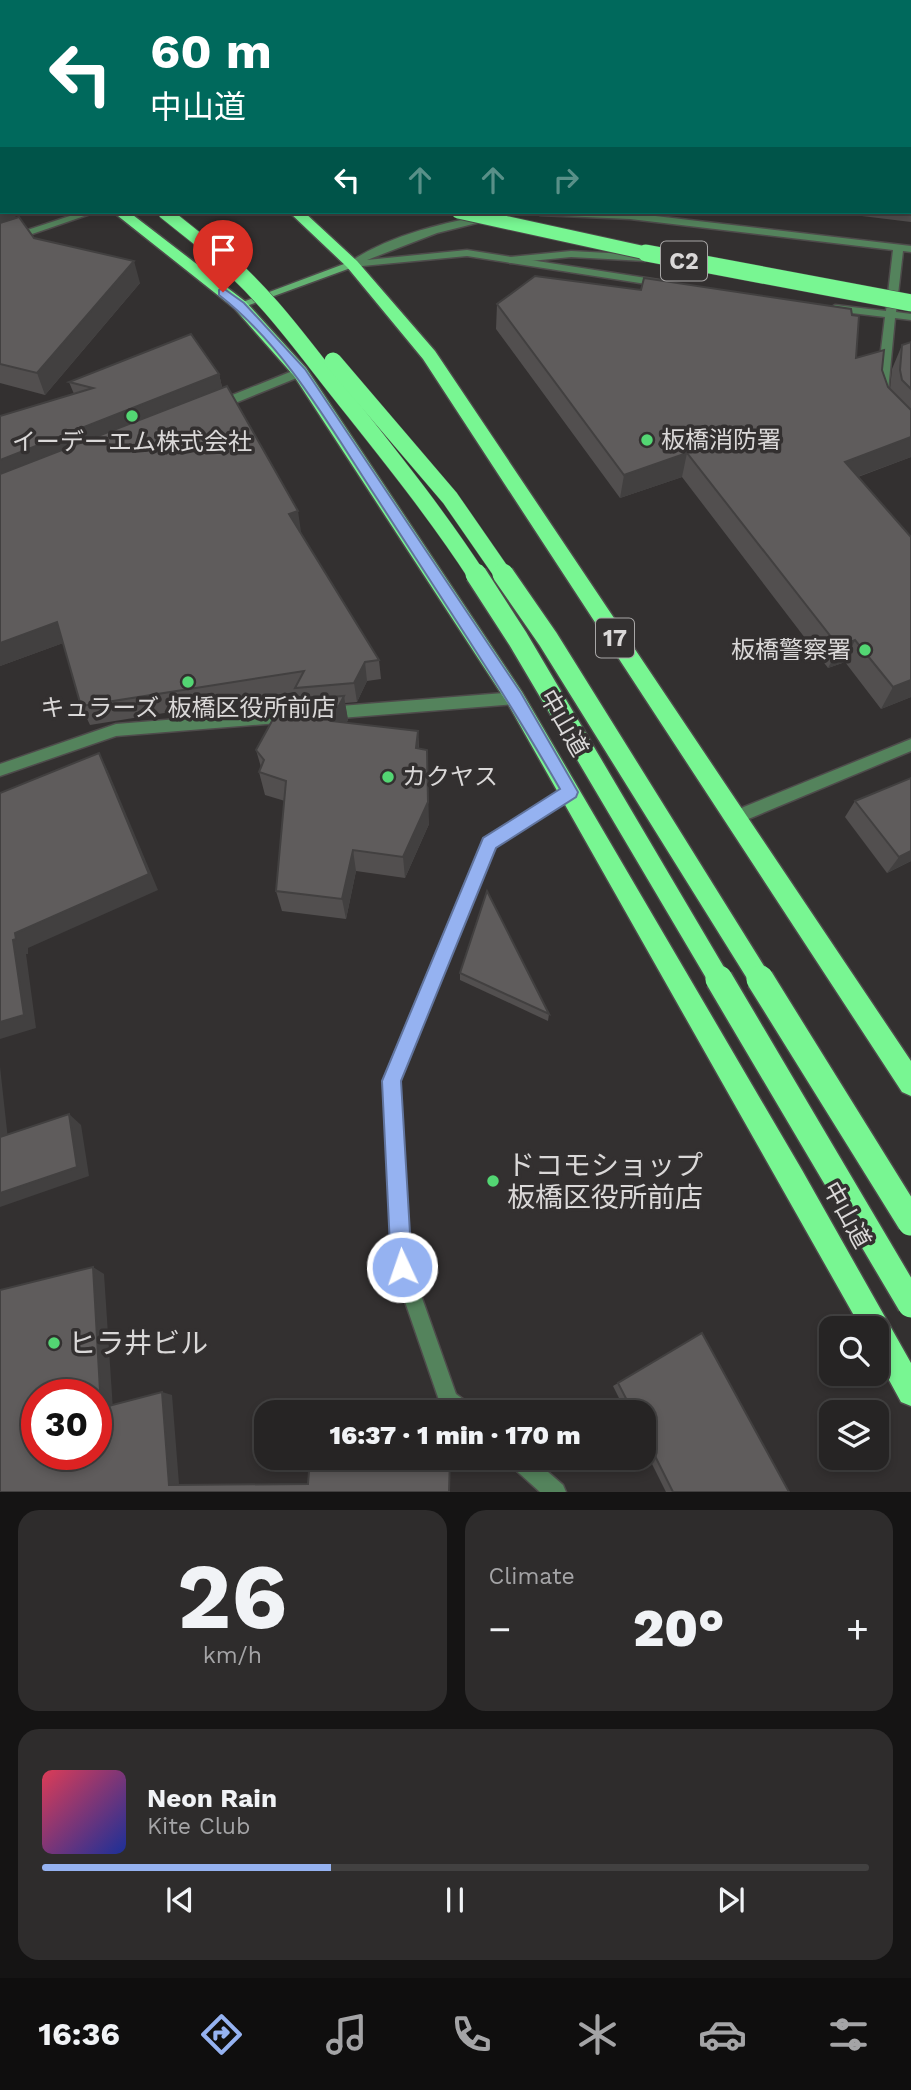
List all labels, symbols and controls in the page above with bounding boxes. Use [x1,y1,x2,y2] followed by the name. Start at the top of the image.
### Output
[150,22,272,80] text: 60 m
[35,28,126,119] icon: left
[150,88,246,126] text: 中山道
[328,161,366,199] icon: left
[401,161,439,199] icon: ahead
[474,161,512,199] icon: ahead
[547,161,585,199] icon: right
[193,220,253,292] pin
[204,231,242,269] icon: arrive
[661,242,707,280] road number: C2
[124,408,140,424] marker: イーデーエム株式会社
[661,426,781,454] place label: 板橋消防署
[12,428,252,456] place label: イーデーエム株式会社
[639,432,655,448] marker: 板橋消防署
[596,618,634,658] road number: 17
[731,636,851,664] place label: 板橋警察署
[857,642,873,658] marker: 板橋警察署
[180,674,196,690] marker: キュラーズ 板橋区役所前店
[534,685,594,761] street label: 中山道
[41,694,335,722] place label: キュラーズ 板橋区役所前店
[402,763,498,791] place label: カクヤス
[380,769,396,785] marker: カクヤス
[507,1149,703,1214] place label: ドコモショップ 板橋区役所前店
[485,1173,501,1189] marker: ドコモショップ 板橋区役所前店
[817,1177,877,1253] street label: 中山道
[365,1230,439,1304] position arrow
[819,1316,889,1470] map controls
[819,1316,889,1386] button: search
[68,1327,208,1360] place label: ヒラ井ビル
[46,1335,62,1351] marker: ヒラ井ビル
[21,1379,112,1470] speed limit sign: 30
[819,1400,889,1470] button: layers
[329,1420,581,1450] text: 16:37 · 1 min · 170 m
[177,1543,287,1650] text: 26
[489,1563,575,1590] text: Climate
[633,1598,725,1659] text: 20°
[489,1607,511,1651] text: −
[846,1607,869,1651] text: +
[203,1642,262,1669] text: km/h
[147,1783,277,1813] text: Neon Rain
[147,1813,250,1840] text: Kite Club
[161,1881,199,1919] icon: previous
[436,1881,474,1919] icon: pause
[712,1881,750,1919] icon: next
[197,2010,246,2059] icon: directions
[322,2010,371,2059] icon: music
[447,2010,496,2059] icon: phone
[573,2010,622,2059] icon: climate
[698,2010,747,2059] icon: car
[824,2010,873,2059] icon: filters
[38,2015,120,2053] text: 16:36

